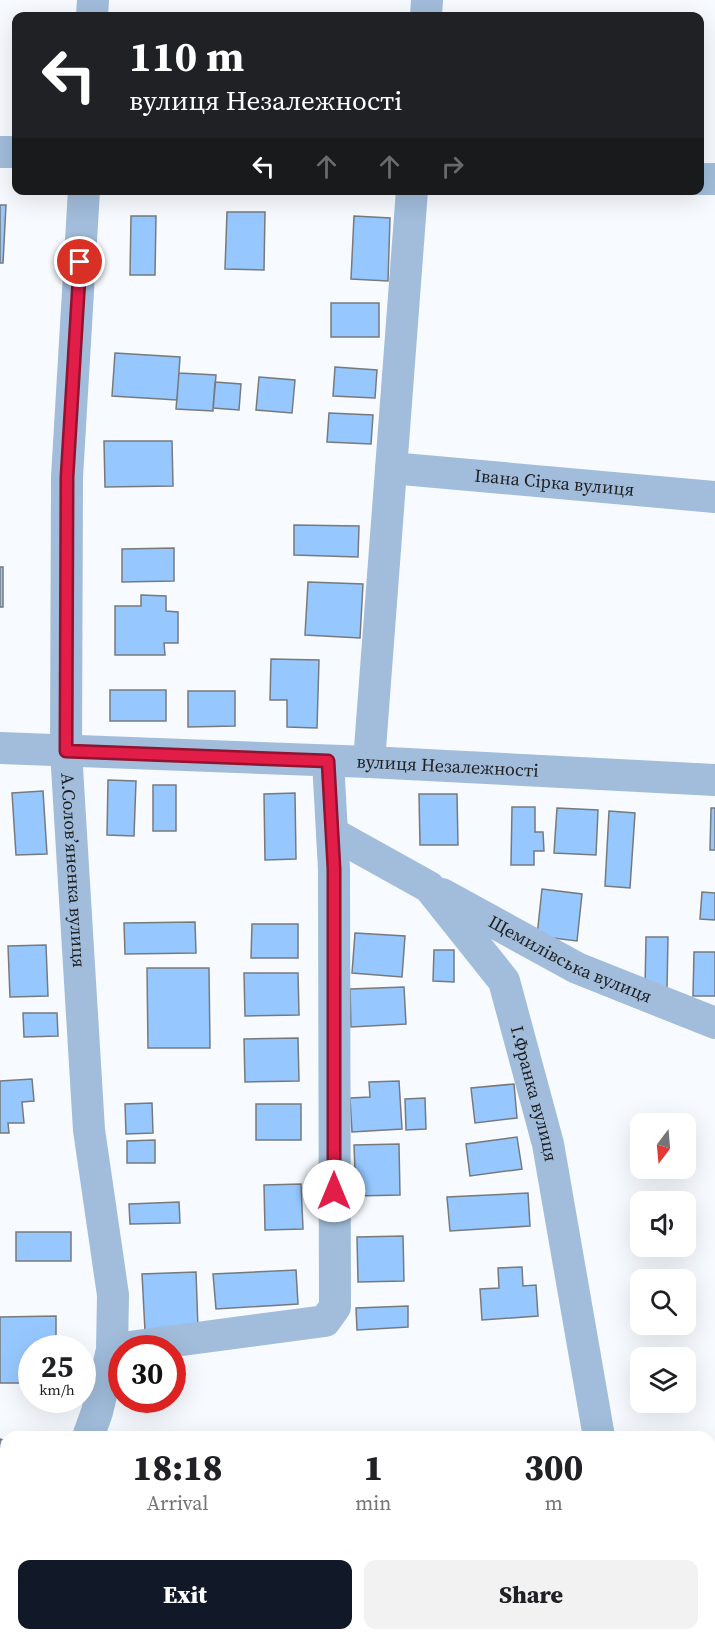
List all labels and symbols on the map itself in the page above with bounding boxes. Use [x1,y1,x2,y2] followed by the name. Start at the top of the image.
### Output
[54,236,105,287] pin
[473,463,635,502] street label: Івана Сірка вулиця
[356,749,539,783] street label: вулиця Незалежності
[55,772,92,968] street label: А.Солов’яненка вулиця
[484,909,656,1009] street label: Щемилівська вулиця
[505,1023,564,1163] street label: І.Франка вулиця
[630,1113,696,1179] north arrow
[302,1159,366,1223] position arrow
[108,1335,186,1413] speed limit sign: 30

